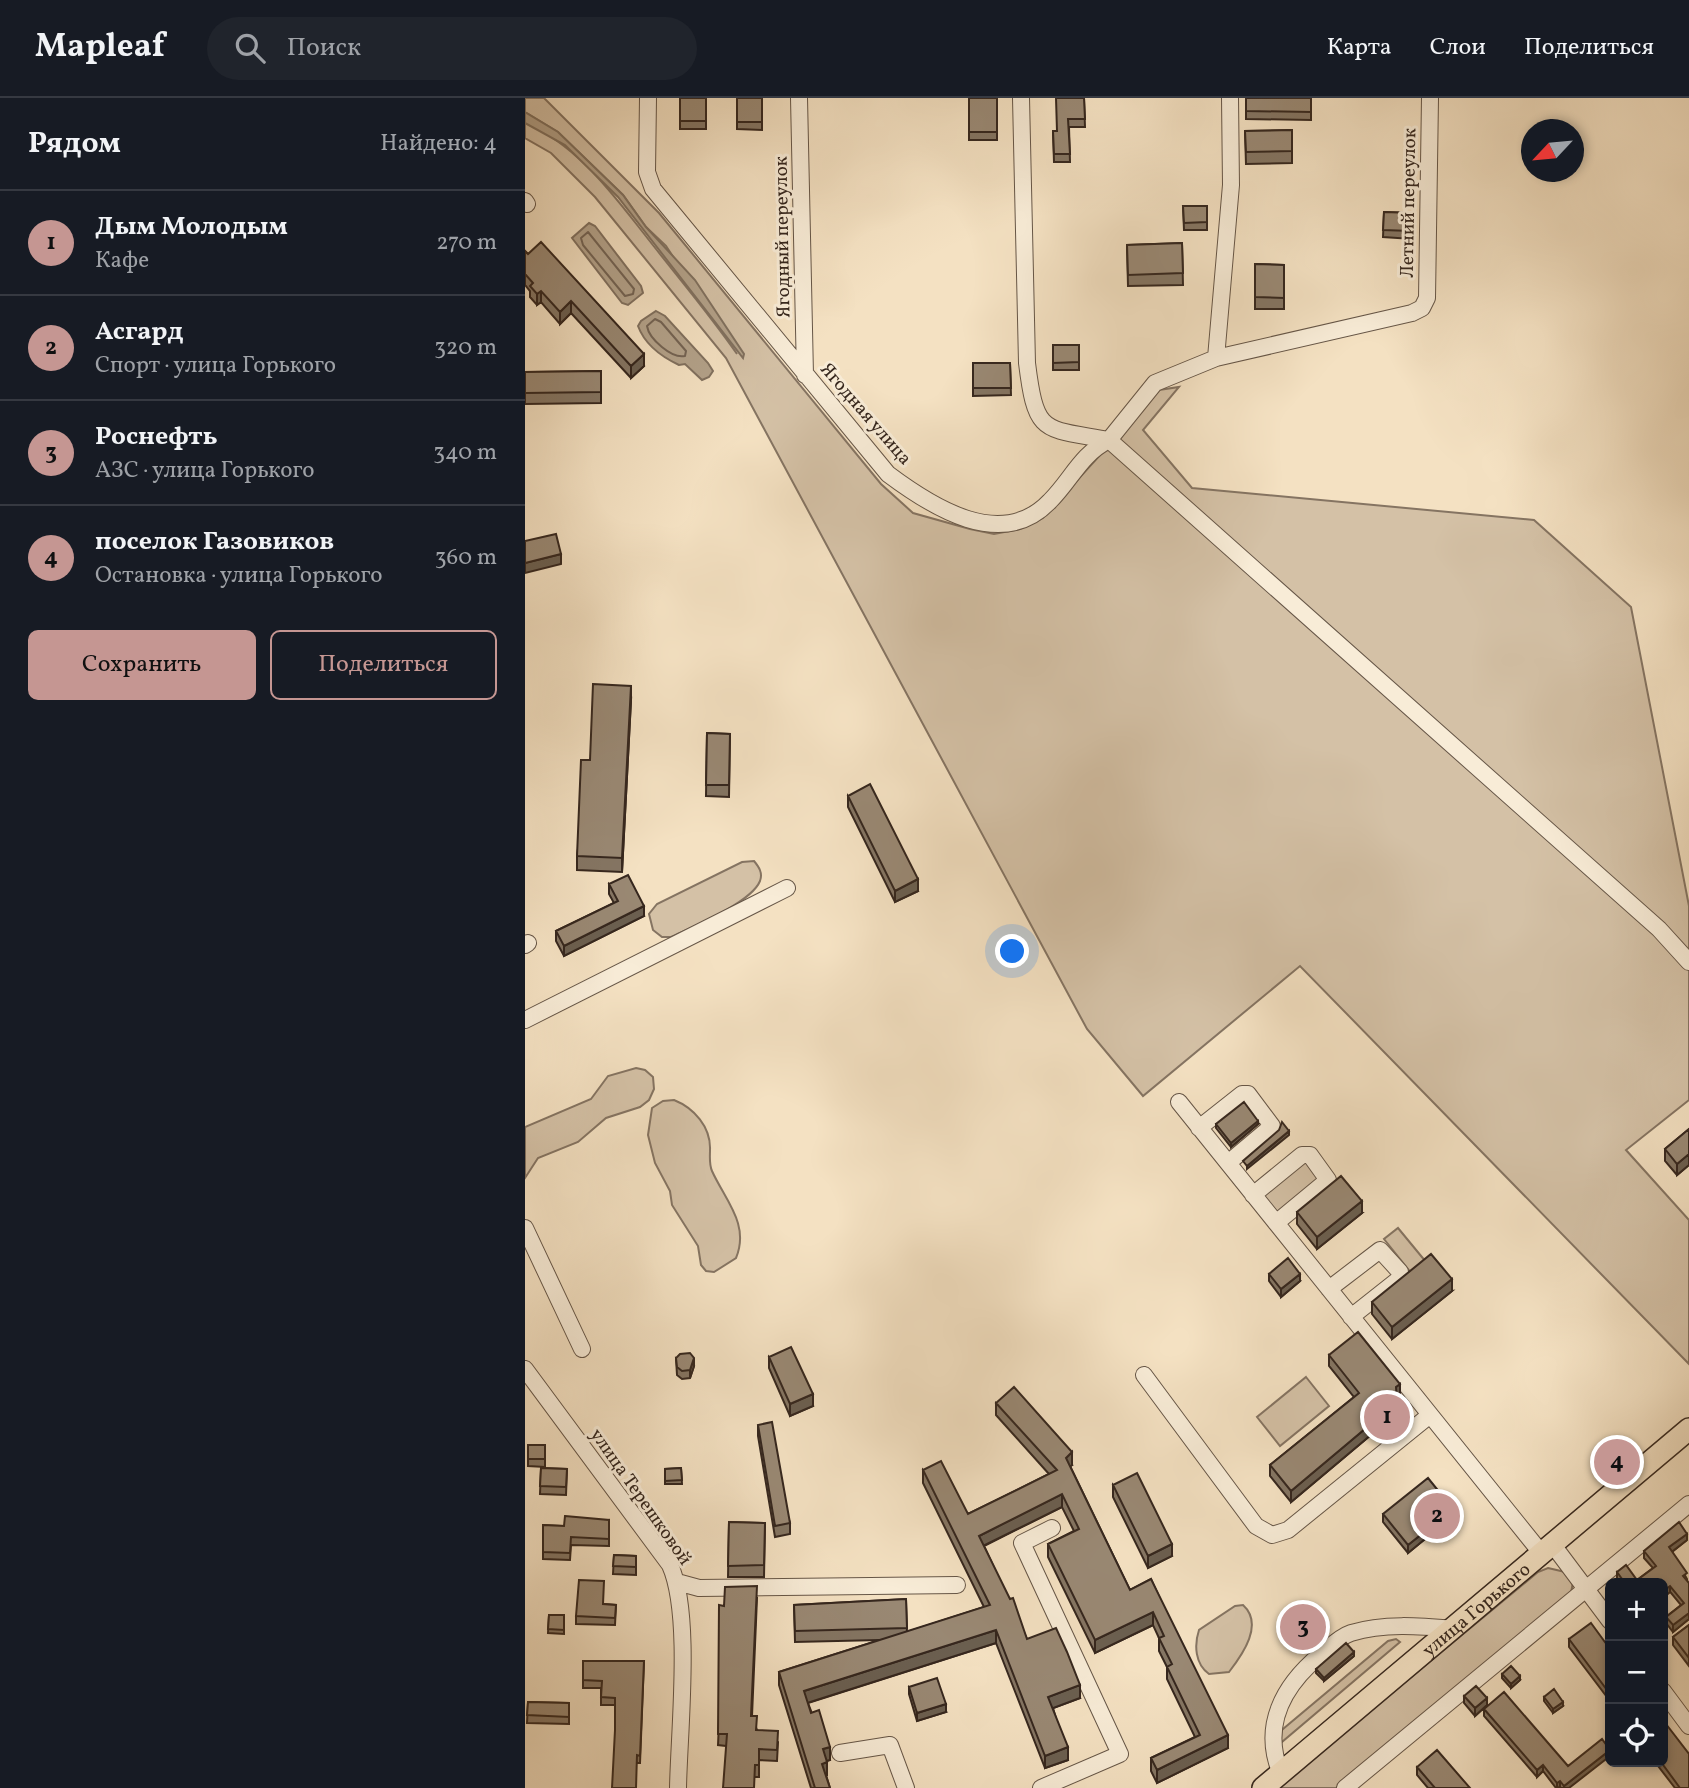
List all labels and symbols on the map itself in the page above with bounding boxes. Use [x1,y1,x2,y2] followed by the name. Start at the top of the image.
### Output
[1521,119,1584,182] north arrow
[1395,128,1423,278] street label: Летний переулок
[769,156,797,318] street label: Ягодный переулок
[814,357,917,471] street label: Ягодная улица
[995,934,1029,968] your location
[1364,1391,1410,1443] pin: 1
[583,1423,697,1571] street label: улица Терешковой
[1594,1436,1640,1488] pin: 4
[1414,1490,1460,1542] pin: 2
[1417,1557,1537,1664] street label: улица Горького
[1280,1601,1326,1653] pin: 3

